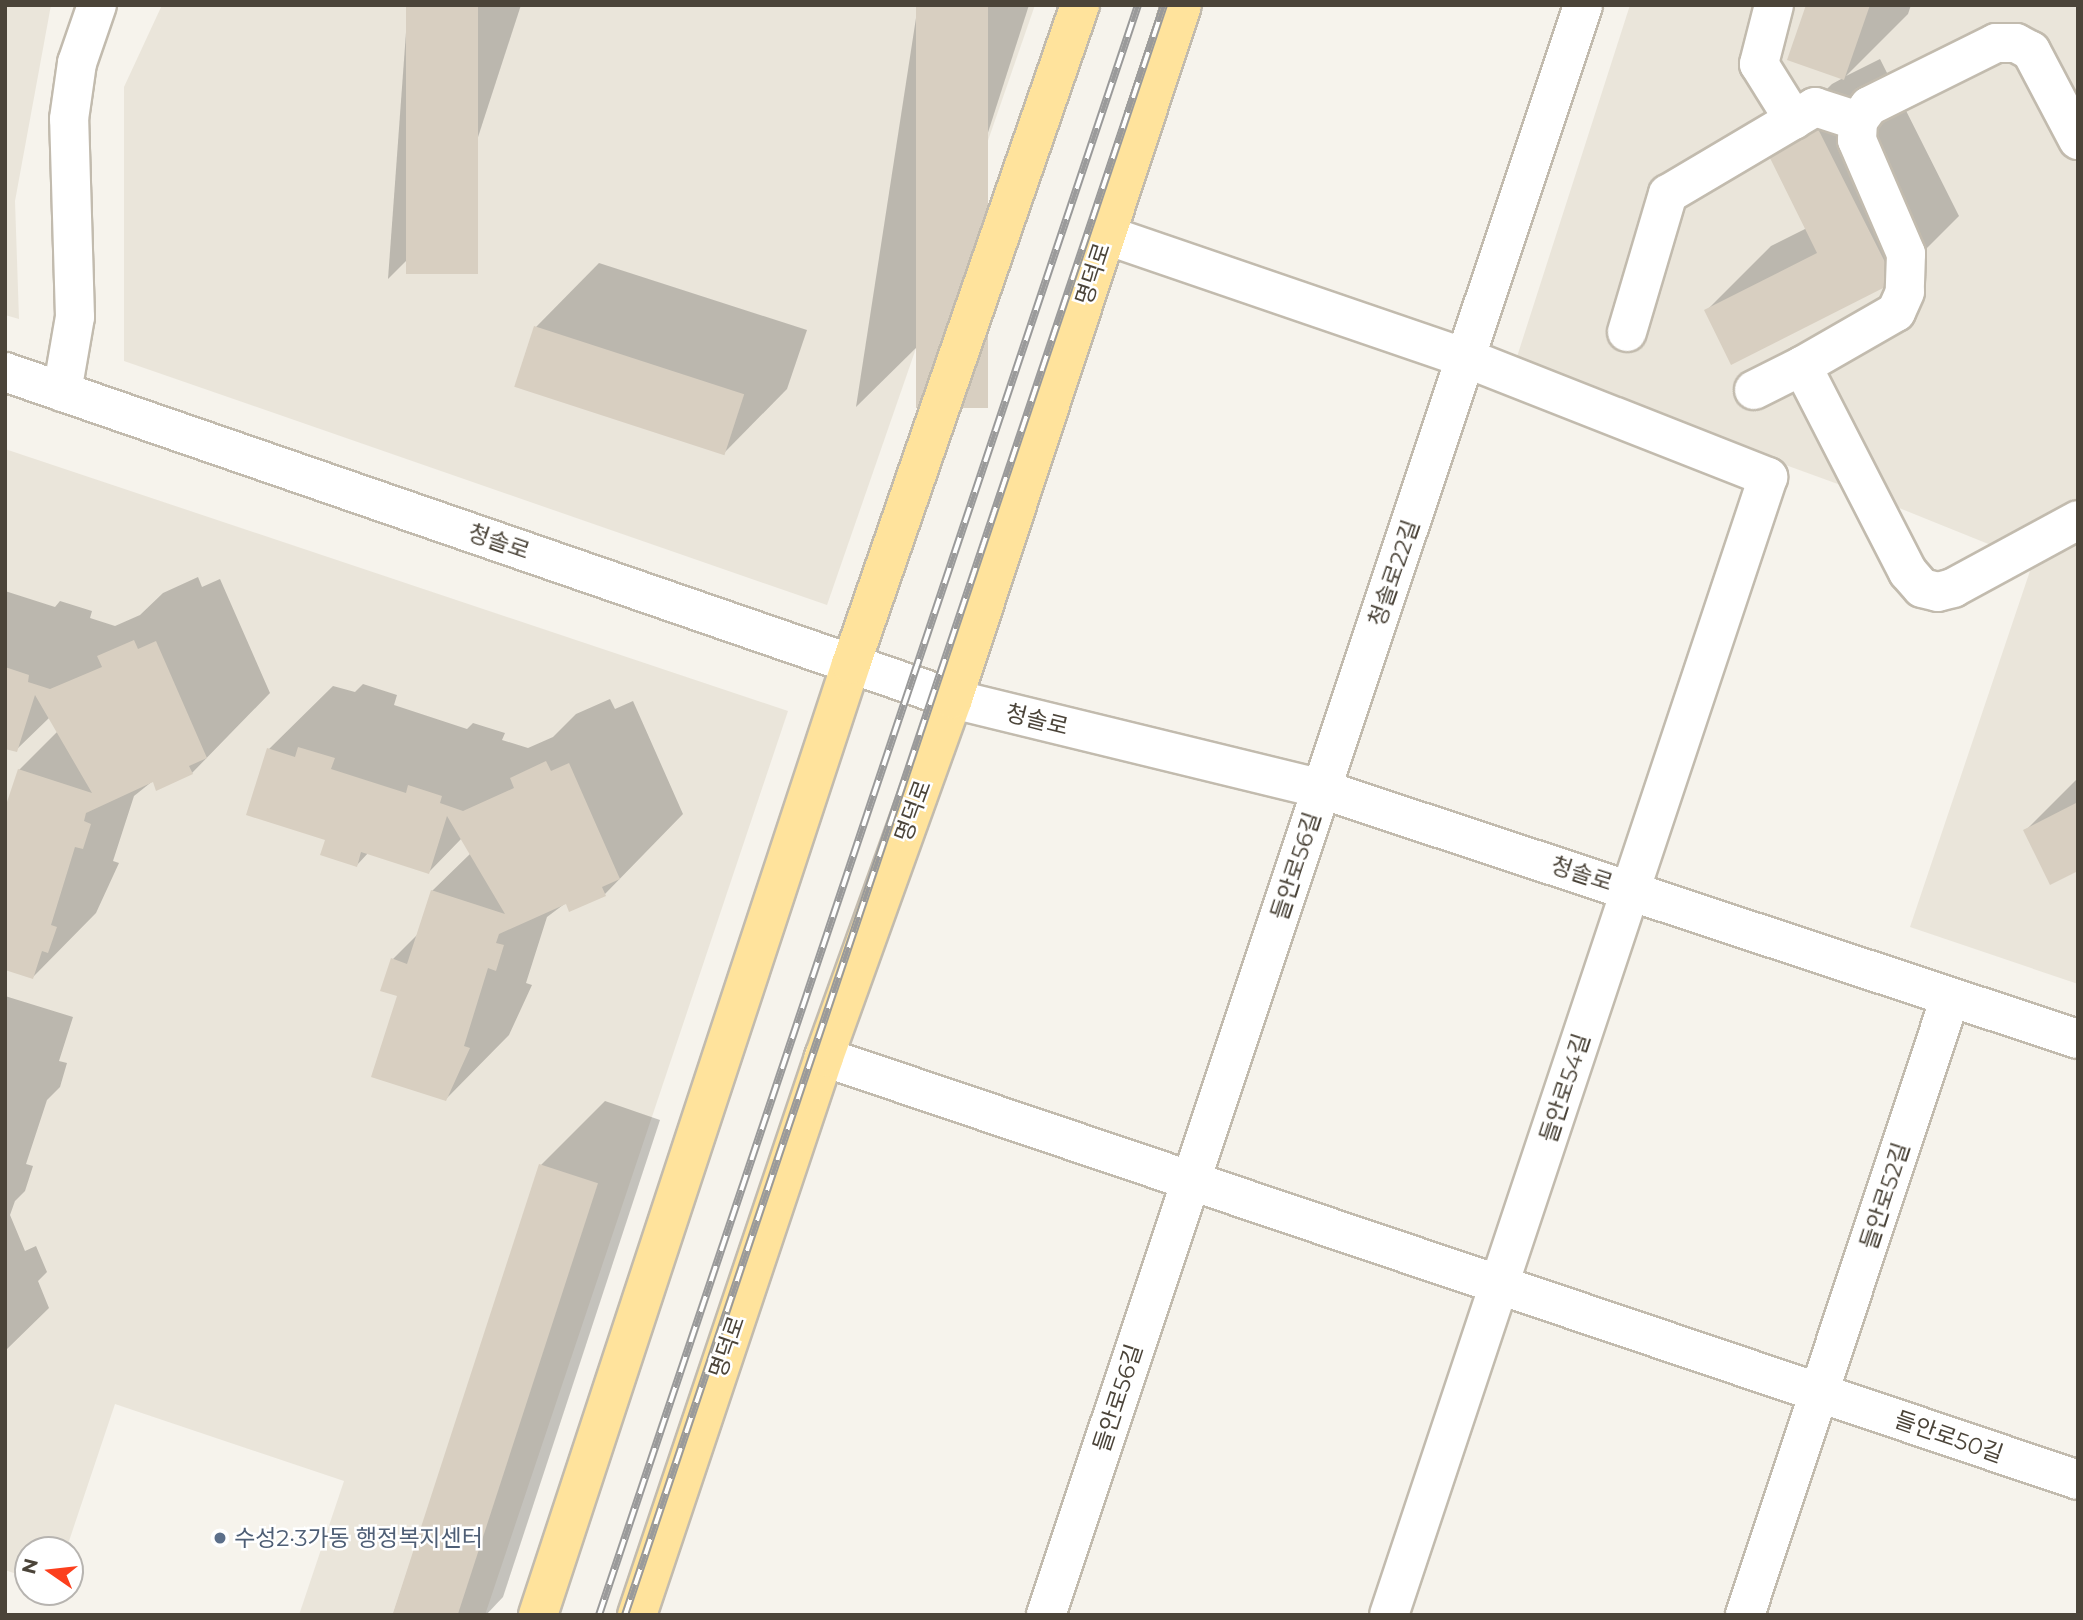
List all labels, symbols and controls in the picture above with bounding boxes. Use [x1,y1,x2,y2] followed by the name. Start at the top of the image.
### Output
[1070,240,1116,308] street label: 명덕로
[1363,516,1425,630] street label: 청솔로22길
[464,519,534,565] street label: 청솔로
[1003,699,1071,741] street label: 청솔로
[889,776,937,846] street label: 명덕로
[1266,809,1326,923] street label: 들안로56길
[1548,851,1616,897] street label: 청솔로
[1534,1030,1596,1146] street label: 들안로54길
[1855,1139,1915,1253] street label: 들안로52길
[704,1312,750,1382] street label: 명덕로
[1088,1341,1148,1455] street label: 들안로56길
[1891,1406,2007,1468] street label: 들안로50길
[234,1524,483,1552] place label: 수성2·3가동 행정복지센터
[212,1530,228,1546] marker: 수성2·3가동 행정복지센터
[14,1536,84,1606] north arrow
[17,1556,43,1577] text: N

